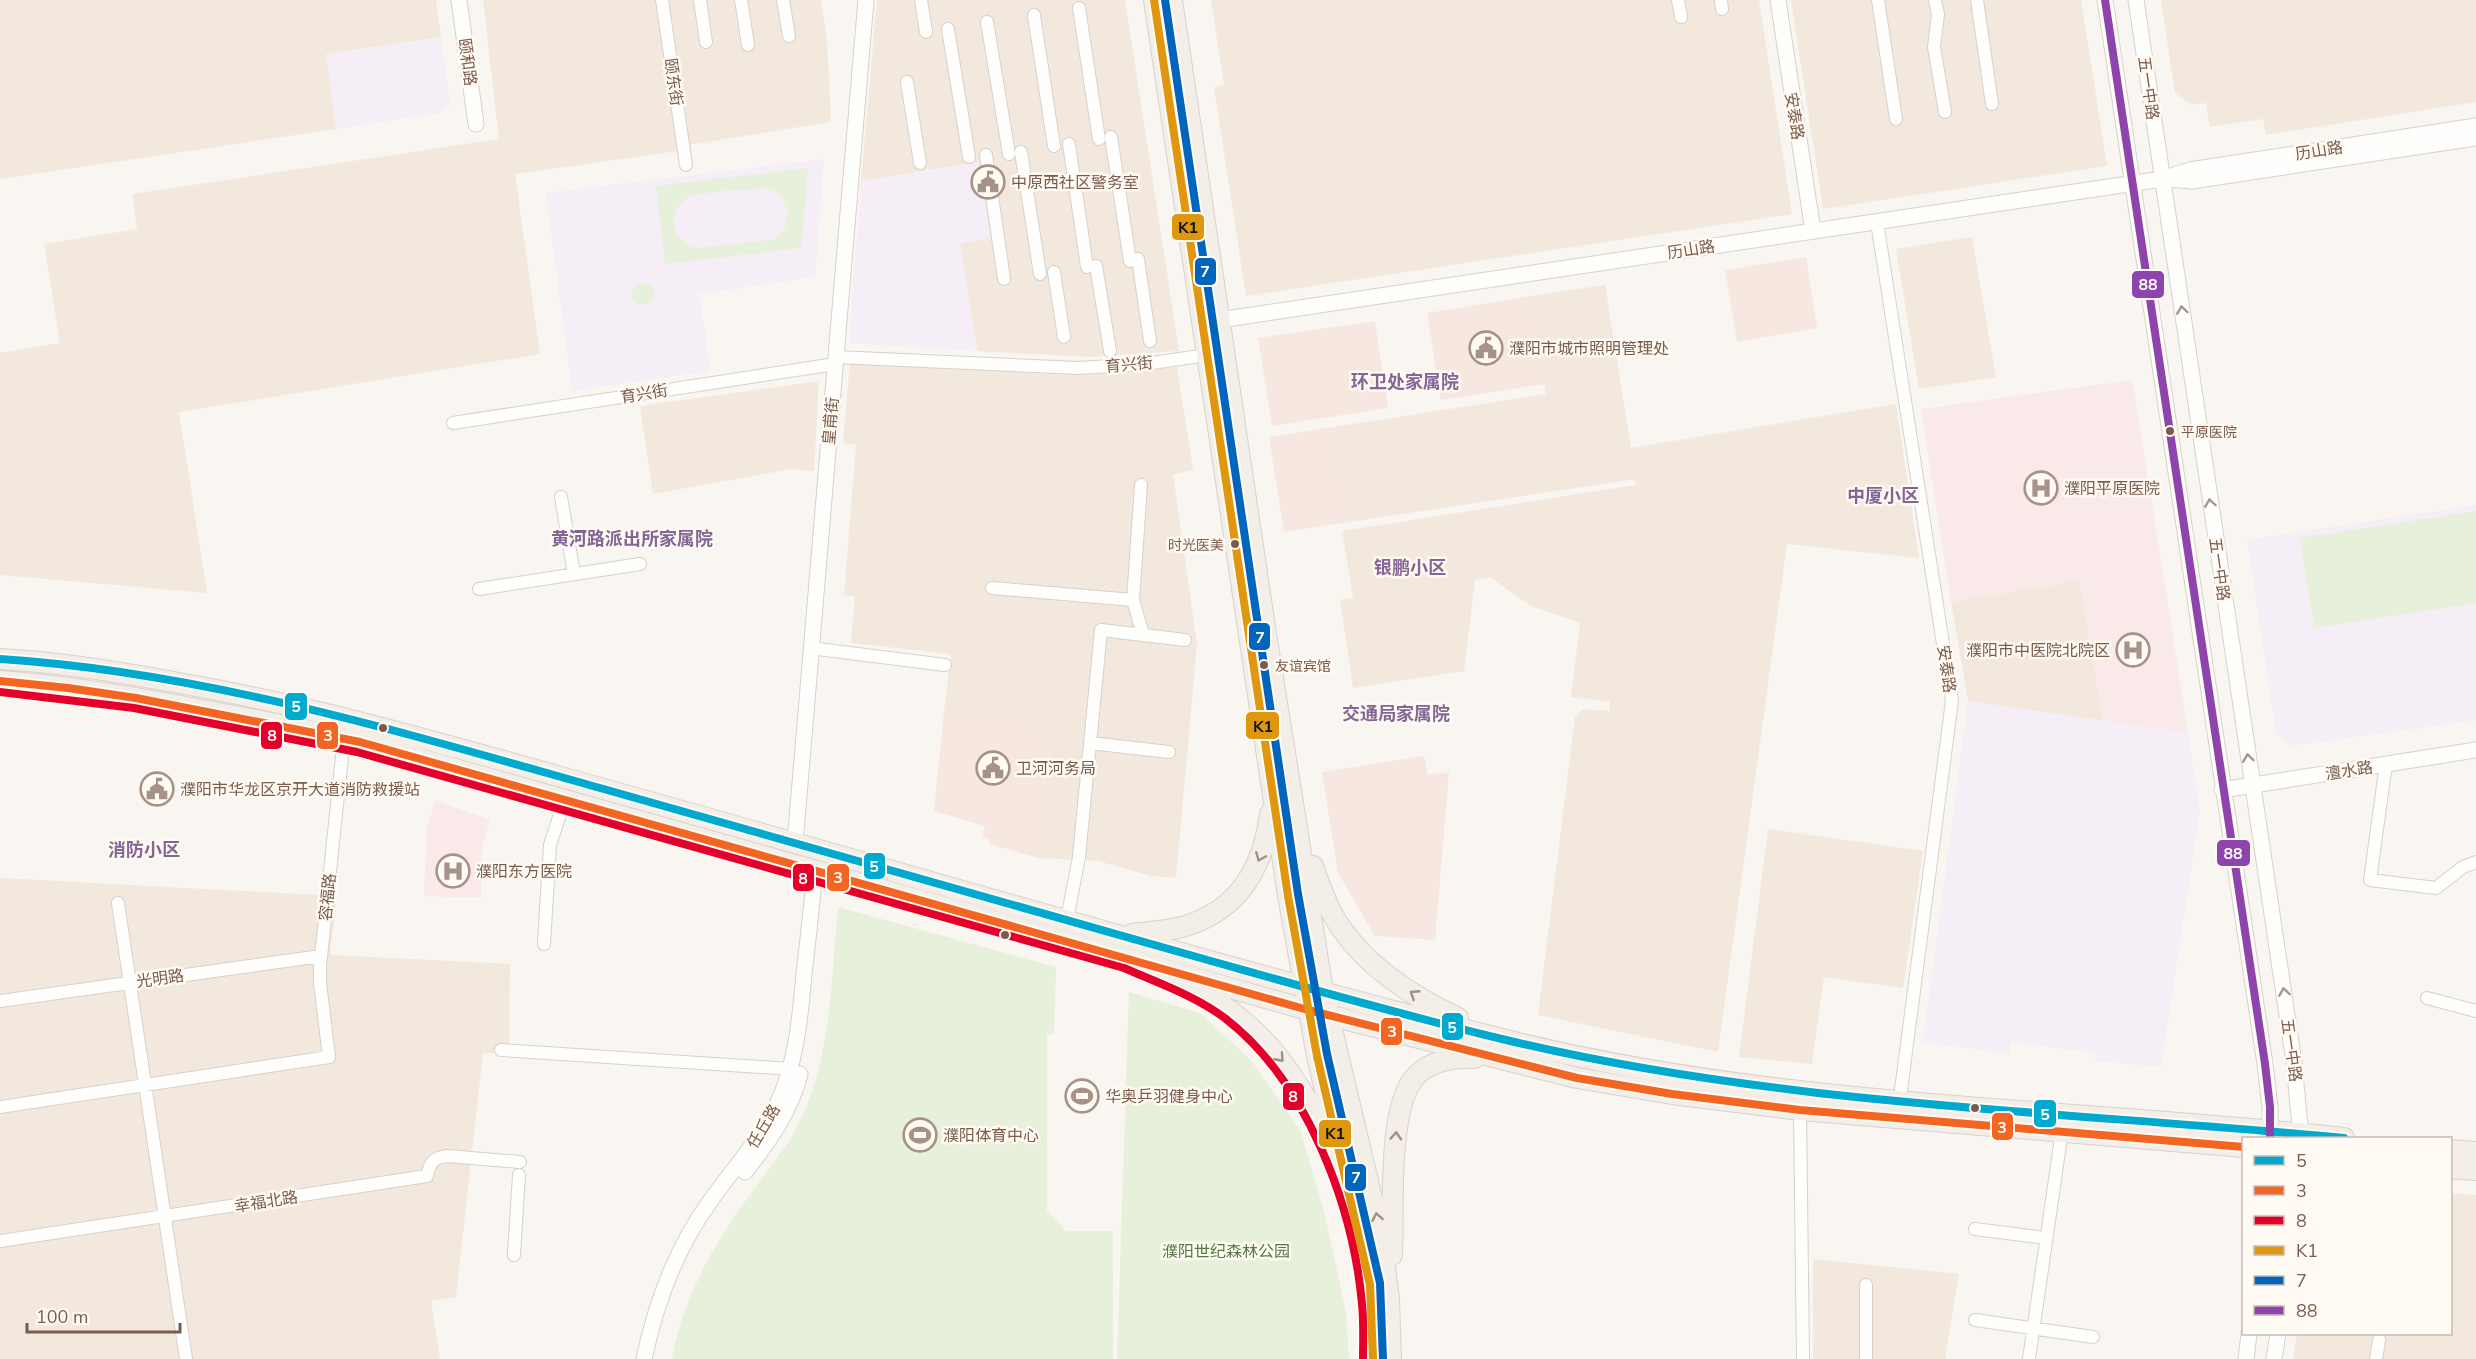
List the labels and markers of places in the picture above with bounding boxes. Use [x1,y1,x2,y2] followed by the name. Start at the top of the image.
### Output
[970,164,1006,200] public building icon: 中原西社区警务室
[1011,172,1139,194] place label: 中原西社区警务室
[1468,330,1504,366] public building icon: 濮阳市城市照明管理处
[1509,338,1669,360] place label: 濮阳市城市照明管理处
[2181,423,2237,442] place label: 平原医院
[2164,425,2176,437] marker: 平原医院
[2023,470,2059,506] hospital icon: 濮阳平原医院
[2064,478,2160,500] place label: 濮阳平原医院
[1168,536,1224,555] place label: 时光医美
[1229,538,1241,550] marker: 时光医美
[2115,632,2151,668] hospital icon: 濮阳市中医院北院区
[1966,640,2110,662] place label: 濮阳市中医院北院区
[1275,657,1331,676] place label: 友谊宾馆
[1258,659,1270,671] marker: 友谊宾馆
[377,722,389,734] unlabelled marker
[975,750,1011,786] public building icon: 卫河河务局
[1016,758,1096,780] place label: 卫河河务局
[139,771,175,807] public building icon: 濮阳市华龙区京开大道消防救援站
[180,779,420,801] place label: 濮阳市华龙区京开大道消防救援站
[435,853,471,889] hospital icon: 濮阳东方医院
[476,861,572,883] place label: 濮阳东方医院
[999,929,1011,941] unlabelled marker
[1064,1078,1100,1114] sports icon: 华奥乒羽健身中心
[1105,1086,1233,1108] place label: 华奥乒羽健身中心
[1969,1102,1981,1114] unlabelled marker
[902,1117,938,1153] sports icon: 濮阳体育中心
[943,1125,1039,1147] place label: 濮阳体育中心

